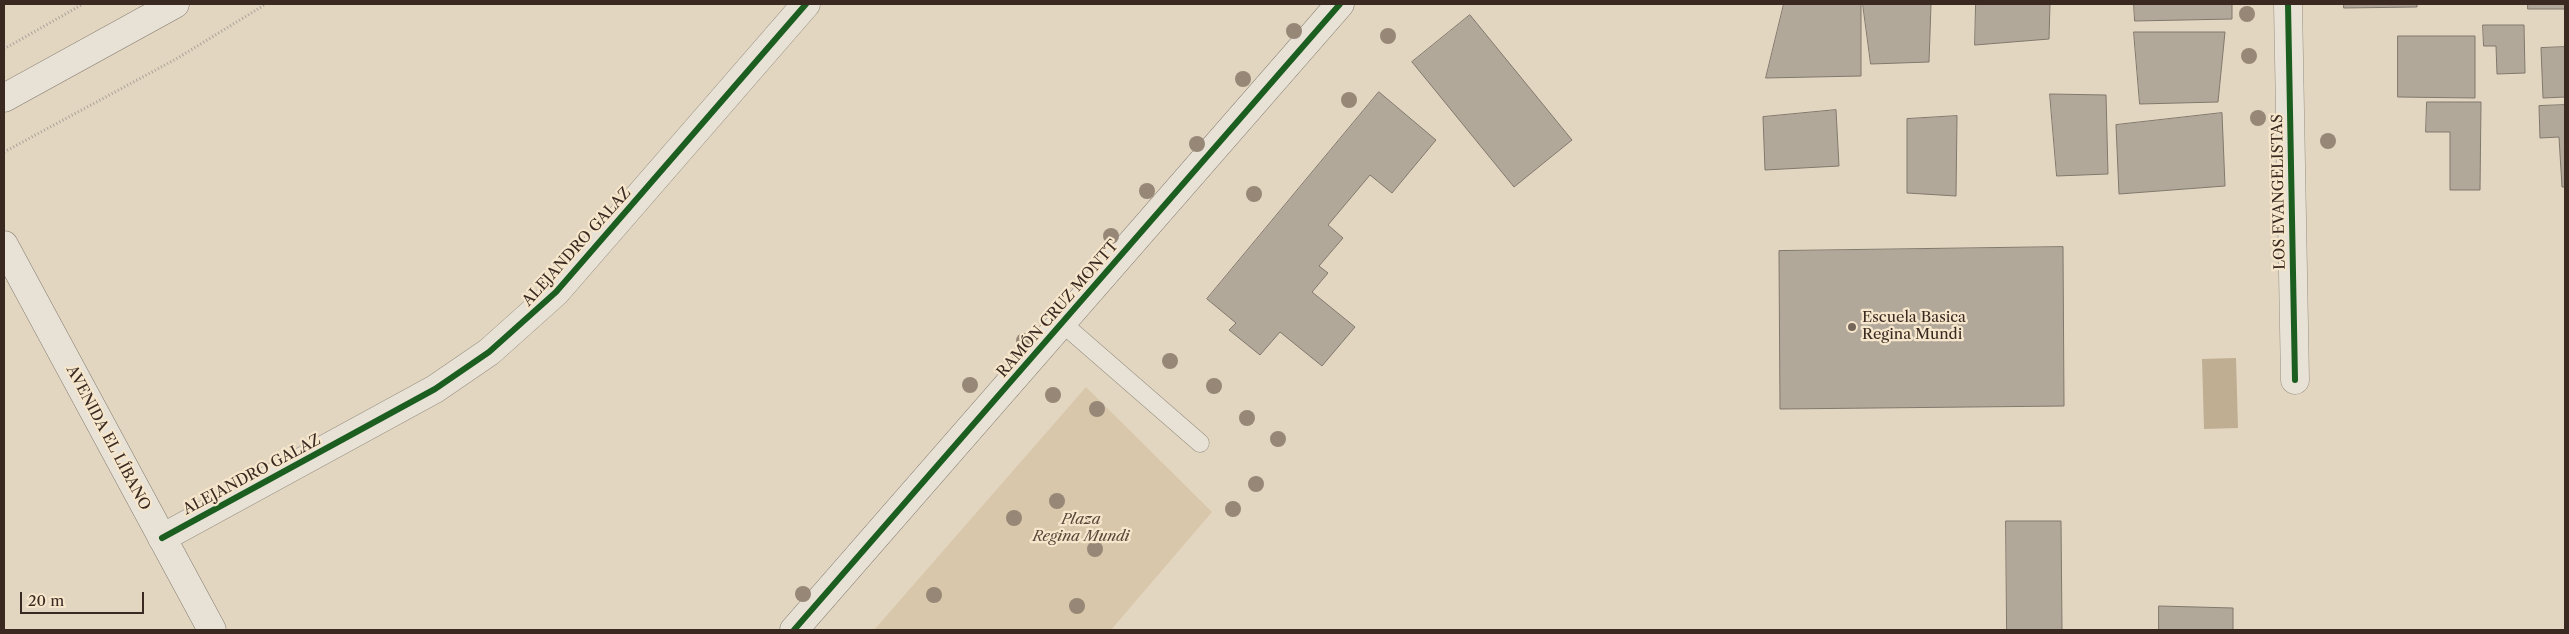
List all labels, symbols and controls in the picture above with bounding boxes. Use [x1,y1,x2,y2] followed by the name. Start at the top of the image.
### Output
[2269,114,2289,270] street label: LOS EVANGELISTAS
[519,184,635,310] street label: ALEJANDRO GALAZ
[993,237,1123,381] street label: RAMÓN CRUZ MONTT
[1862,309,1966,344] place label: Escuela Basica Regina Mundi
[1846,321,1858,333] marker: Escuela Basica Regina Mundi
[62,362,154,514] street label: AVENIDA EL LÍBANO
[180,431,324,519] street label: ALEJANDRO GALAZ
[1033,511,1129,546] park label: Plaza Regina Mundi
[22,582,146,614] scale bar
[28,591,64,610] text: 20 m

